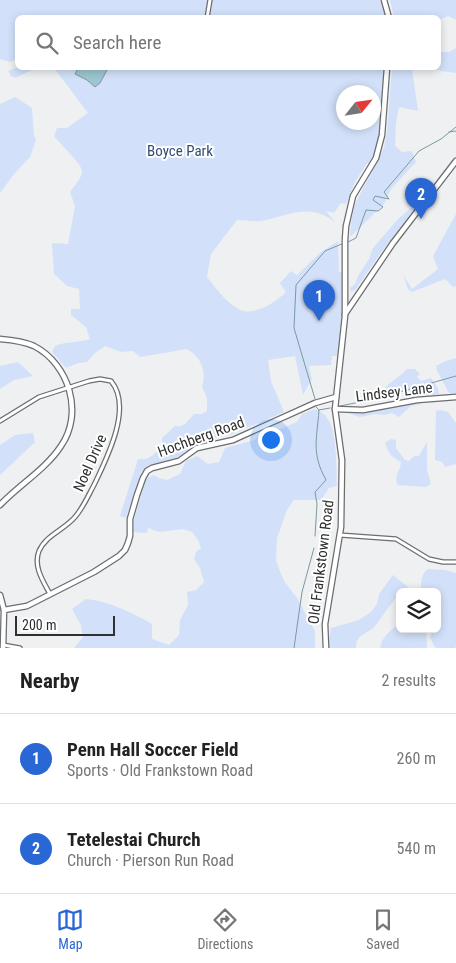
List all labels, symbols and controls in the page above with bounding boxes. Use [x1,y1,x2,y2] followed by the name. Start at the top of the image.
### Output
[15,15,441,70] search box
[33,29,61,57] icon: search
[73,31,161,54] text: Search here
[336,85,381,130] north arrow
[147,142,213,160] park label: Boyce Park
[405,178,437,219] pin: 2
[303,280,335,321] pin: 1
[355,378,433,406] street label: Lindsey Lane
[155,413,247,461] street label: Hochberg Road
[258,427,284,453] your location
[69,432,111,494] street label: Noel Drive
[304,499,338,625] street label: Old Frankstown Road
[396,588,441,633] map controls
[396,588,441,633] button: layers
[15,613,115,636] scale bar
[22,617,57,633] text: 200 m
[20,669,79,693] text: Nearby
[381,671,436,690] text: 2 results
[67,738,239,761] text: Penn Hall Soccer Field
[32,749,40,768] text: 1
[397,749,436,768] text: 260 m
[67,761,253,780] text: Sports · Old Frankstown Road
[67,828,201,851] text: Tetelestai Church
[32,839,40,858] text: 2
[397,839,436,858] text: 540 m
[67,851,234,870] text: Church · Pierson Run Road
[56,906,84,952] tab: Map
[197,906,253,952] tab: Directions
[366,906,400,952] tab: Saved

